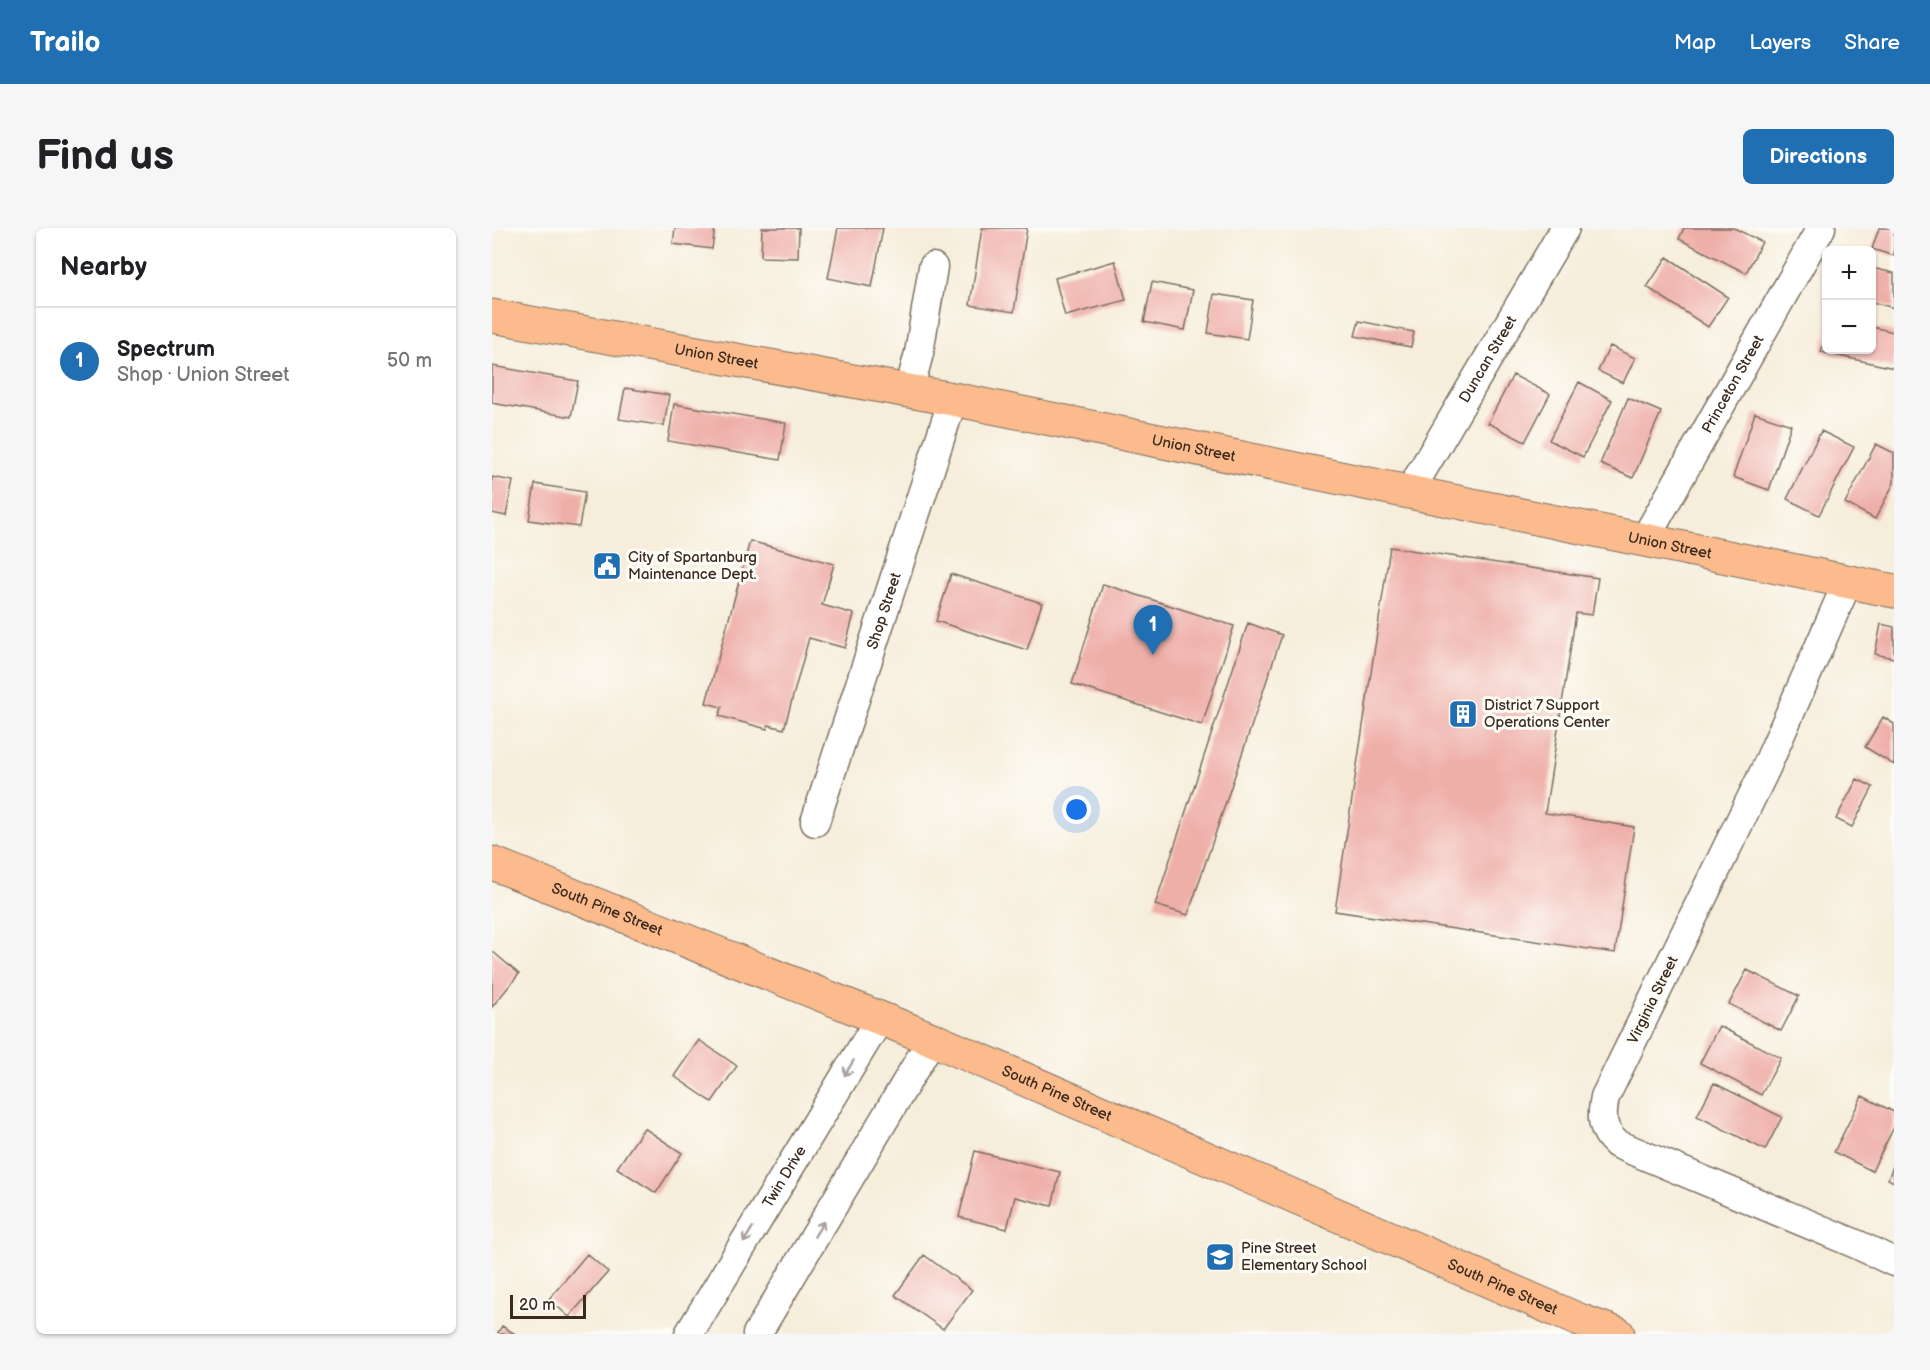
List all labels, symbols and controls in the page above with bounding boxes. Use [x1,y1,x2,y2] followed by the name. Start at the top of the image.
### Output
[30,26,101,59] text: Trailo
[1674,30,1716,55] text: Map
[1749,30,1811,55] text: Layers
[1844,30,1900,55] text: Share
[1743,129,1894,184] button: Directions
[36,131,174,182] text: Find us
[1822,246,1876,354] map controls
[1822,246,1876,300] button: +
[60,252,147,283] text: Nearby
[1822,300,1876,354] button: −
[1455,312,1521,406] street label: Duncan Street
[1697,331,1768,437] street label: Princeton Street
[117,336,215,363] text: Spectrum
[673,340,760,373] street label: Union Street
[75,349,84,373] text: 1
[387,349,432,373] text: 50 m
[117,363,289,387] text: Shop · Union Street
[1150,430,1238,466] street label: Union Street
[1626,527,1714,563] street label: Union Street
[628,548,757,584] place label: City of Spartanburg Maintenance Dept.
[591,550,623,582] public building icon: City of Spartanburg Maintenance Dept.
[862,570,905,652] street label: Shop Street
[1134,606,1172,655] pin: 1
[1484,696,1610,732] place label: District 7 Support Operations Center
[1447,698,1479,730] building icon: District 7 Support Operations Center
[1062,795,1091,824] your location
[549,878,666,940] street label: South Pine Street
[1624,953,1683,1047] street label: Virginia Street
[843,1059,855,1076] one-way arrow
[999,1061,1115,1126] street label: South Pine Street
[758,1142,810,1211] street label: Twin Drive
[814,1221,826,1238] one-way arrow
[742,1226,754,1243] one-way arrow
[1241,1239,1367,1275] place label: Pine Street Elementary School
[1204,1241,1236,1273] school or university icon: Pine Street Elementary School
[1445,1255,1561,1319] street label: South Pine Street
[510,1292,586,1320] scale bar
[519,1296,555,1315] text: 20 m

